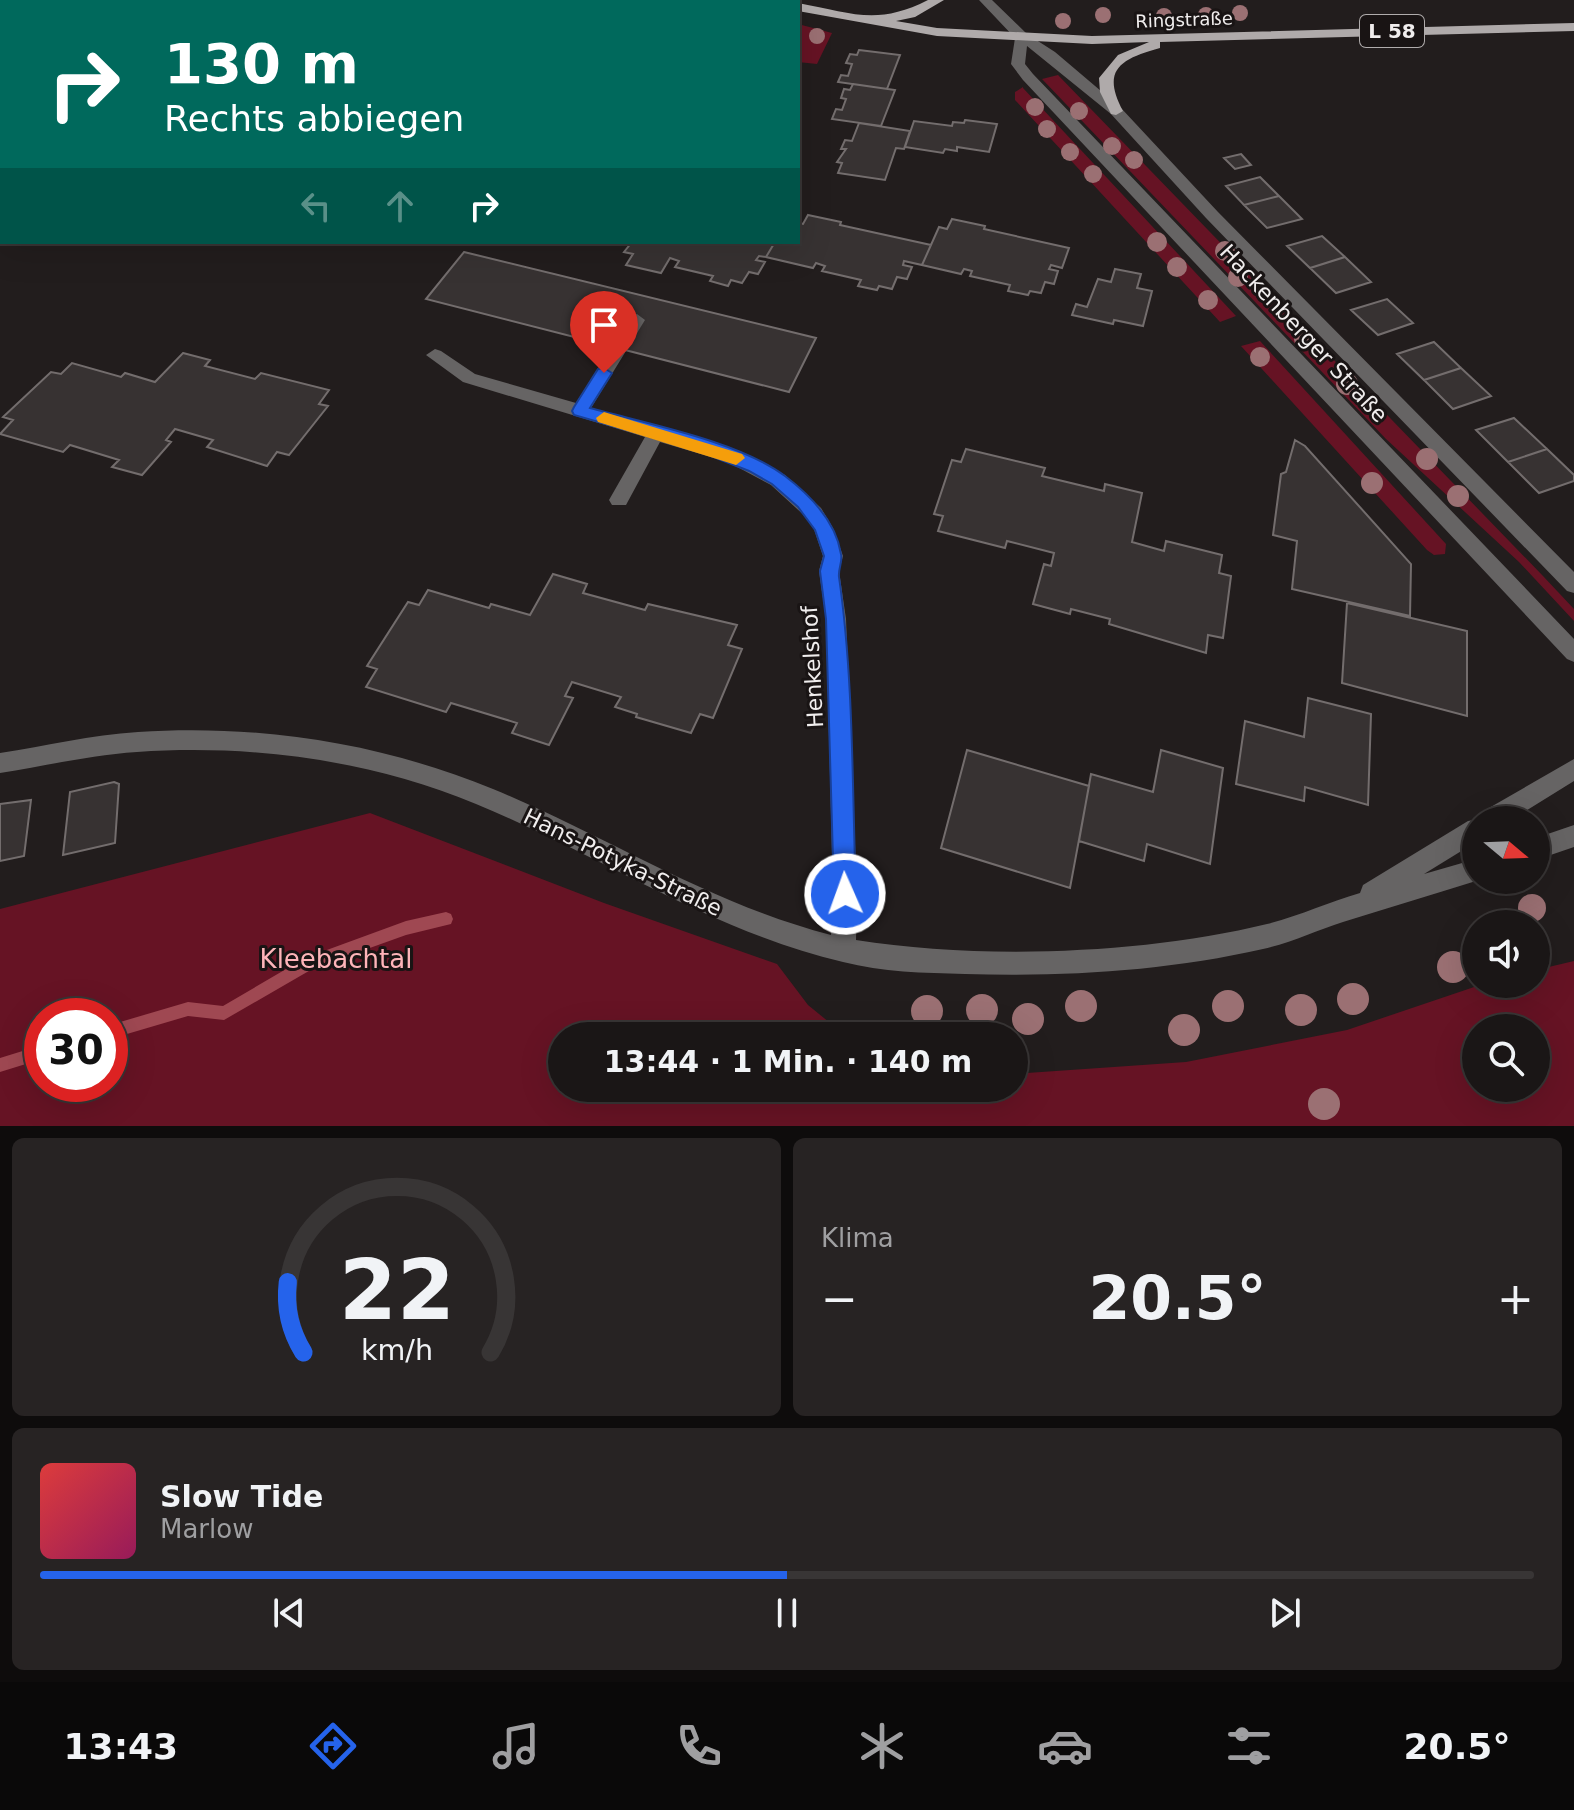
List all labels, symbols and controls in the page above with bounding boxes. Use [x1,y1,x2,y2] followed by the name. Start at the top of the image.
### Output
[1135,7,1233,32] street label: Ringstraße
[1360,15,1424,47] road number: L 58
[164,31,359,96] text: 130 m
[32,32,136,136] icon: right
[164,98,464,139] text: Rechts abbiegen
[294,184,338,228] icon: left
[378,184,422,228] icon: ahead
[462,184,506,228] icon: right
[1215,239,1392,427] street label: Hackenberger Straße
[570,291,638,373] pin
[582,303,626,347] icon: arrive
[797,604,828,729] street label: Henkelshof
[520,804,726,921] street label: Hans-Potyka-Straße
[1462,806,1550,894] north arrow
[1462,806,1550,1102] map controls
[803,852,887,936] position arrow
[1462,910,1550,998] button: sound
[260,944,412,974] park label: Kleebachtal
[24,998,128,1102] speed limit sign: 30
[1462,1014,1550,1102] button: search
[604,1044,972,1079] text: 13:44 · 1 Min. · 140 m
[821,1223,894,1253] text: Klima
[339,1242,454,1339] text: 22
[1088,1263,1267,1333] text: 20.5°
[821,1273,858,1324] text: −
[1497,1273,1534,1324] text: +
[360,1333,433,1367] text: km/h
[160,1479,323,1514] text: Slow Tide
[160,1514,253,1544] text: Marlow
[267,1591,311,1635] icon: previous
[765,1591,809,1635] icon: pause
[1263,1591,1307,1635] icon: next
[305,1718,361,1774] icon: directions
[488,1718,544,1774] icon: music
[671,1718,727,1774] icon: phone
[854,1718,910,1774] icon: climate
[1037,1718,1093,1774] icon: car
[1221,1718,1277,1774] icon: filters
[64,1726,178,1767] text: 13:43
[1404,1726,1510,1767] text: 20.5°

